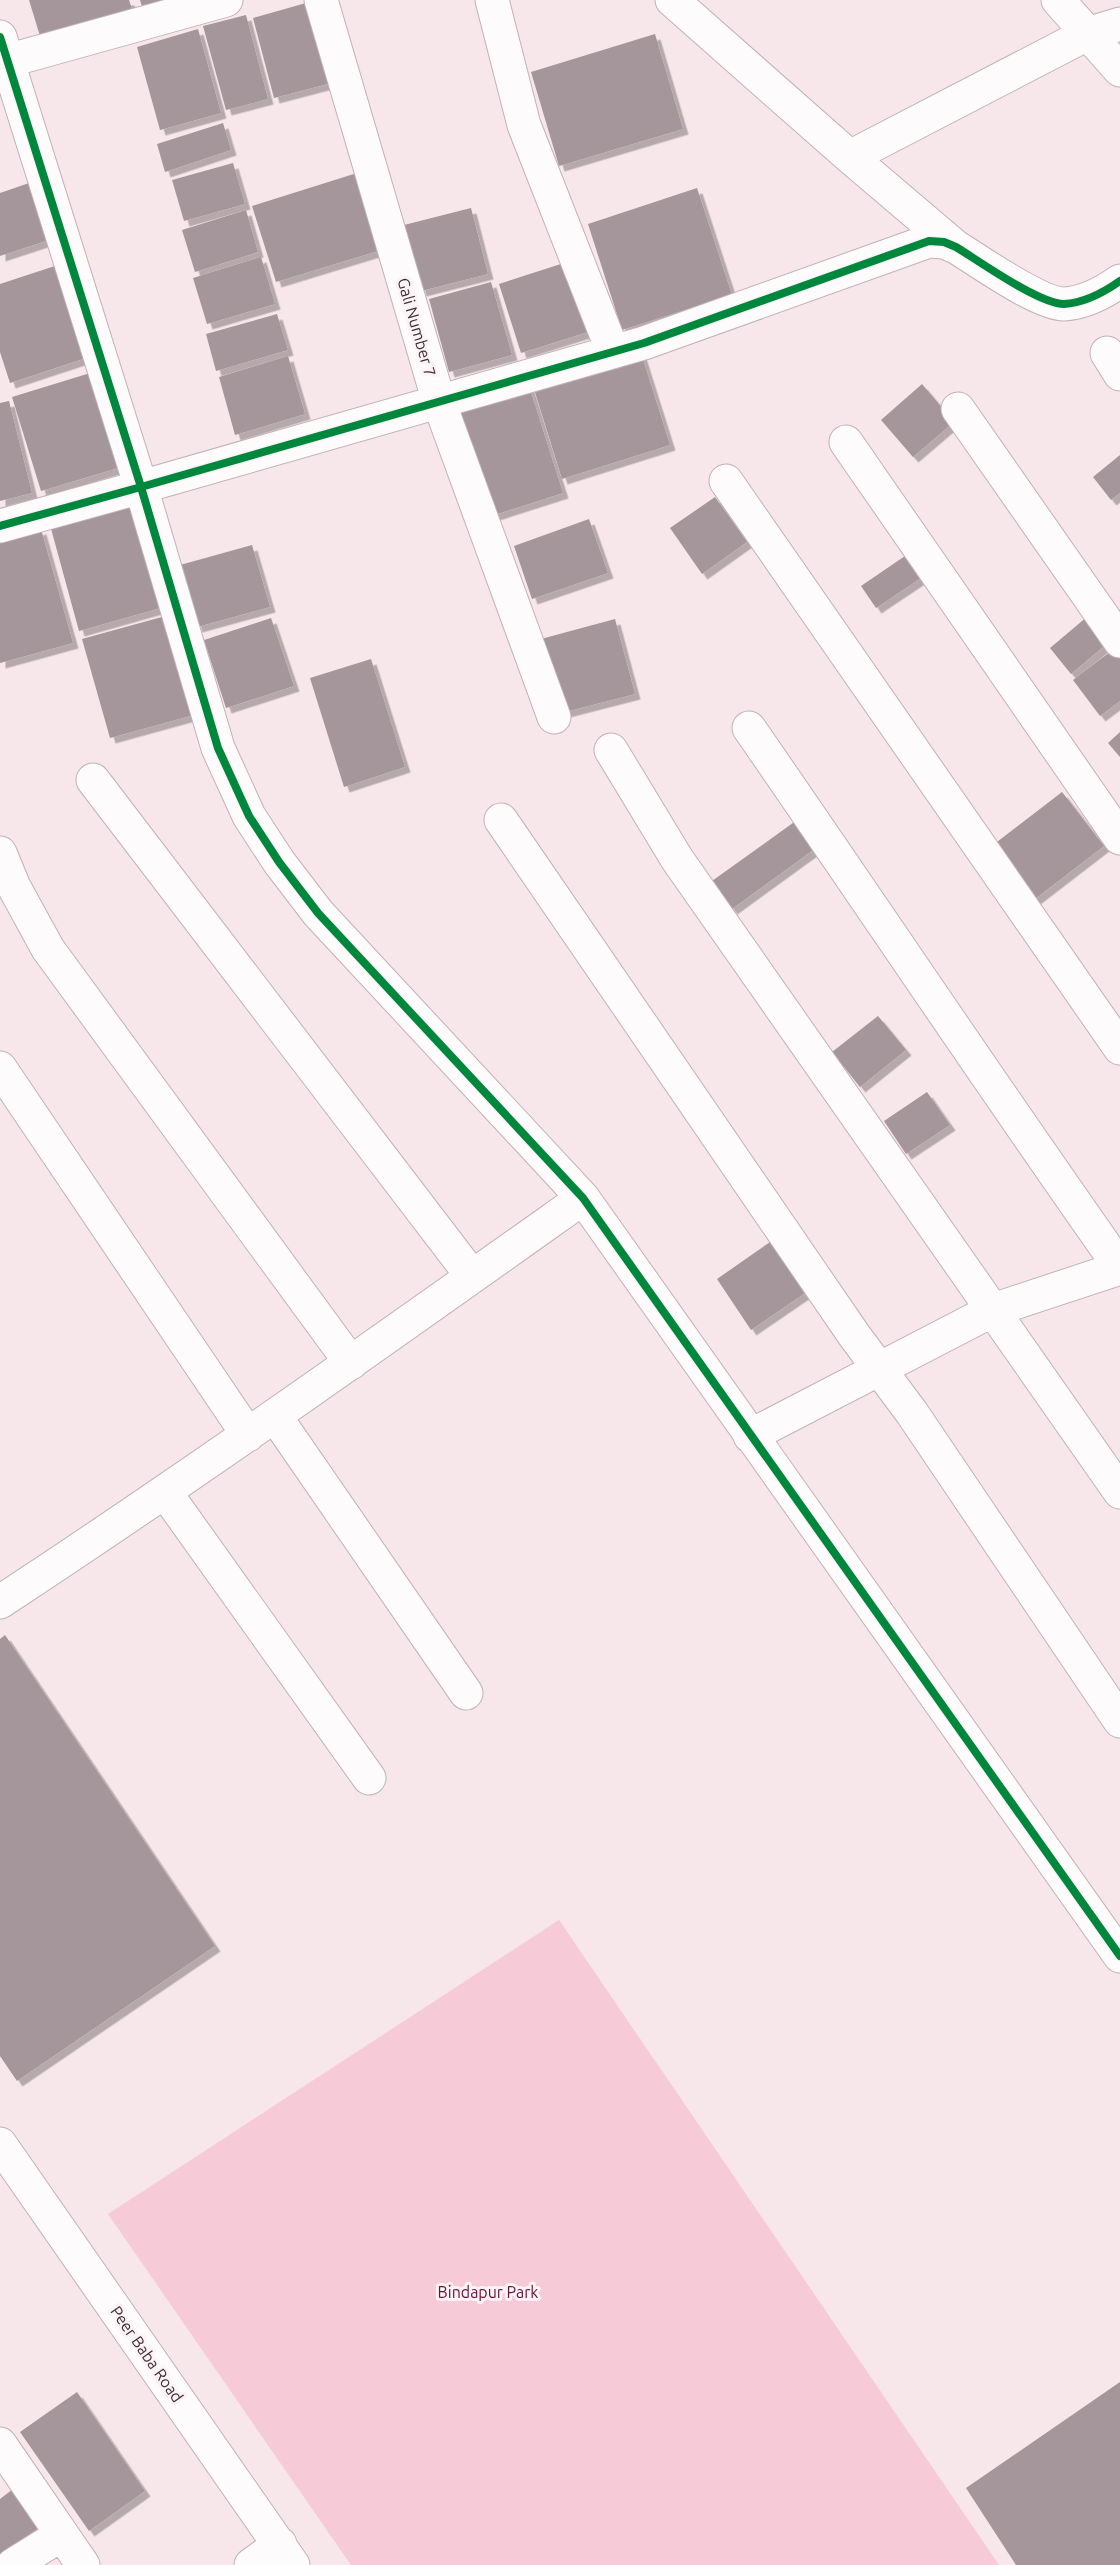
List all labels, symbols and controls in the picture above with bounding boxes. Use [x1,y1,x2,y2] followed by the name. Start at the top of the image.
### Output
[394,276,440,378] street label: Gali Number 7
[438,2283,538,2301] park label: Bindapur Park
[107,2302,187,2406] street label: Peer Baba Road

